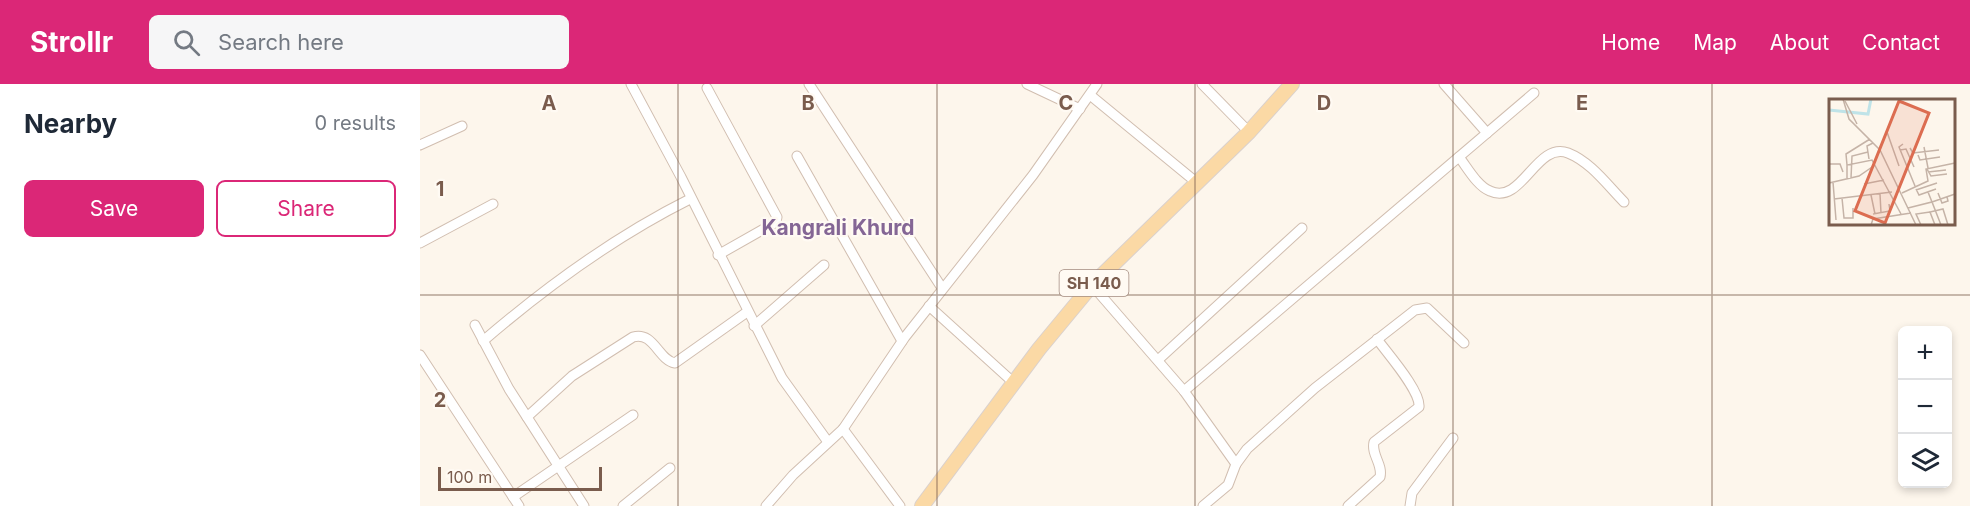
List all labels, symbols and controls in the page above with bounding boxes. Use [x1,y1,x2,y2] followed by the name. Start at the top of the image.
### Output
[149,15,569,69] search box
[30,25,113,59] text: Strollr
[170,26,203,59] icon: search
[218,29,344,55] text: Search here
[1601,30,1660,55] text: Home
[1693,30,1737,55] text: Map
[1770,30,1829,55] text: About
[1862,30,1940,55] text: Contact
[542,91,557,115] text: A
[801,91,815,115] text: B
[1059,91,1073,115] text: C
[1317,91,1331,115] text: D
[1576,91,1588,115] text: E
[1829,99,1955,225] inset map
[24,108,117,139] text: Nearby
[314,111,396,135] text: 0 results
[436,177,444,201] text: 1
[24,180,204,237] button: Save
[216,180,396,237] button: Share
[762,215,914,240] district label: Kangrali Khurd
[1060,270,1128,296] road number: SH 140
[1898,326,1952,488] map controls
[1898,326,1952,380] button: +
[1898,380,1952,434] button: −
[434,388,446,412] text: 2
[1898,434,1952,488] button: layers
[438,464,602,492] scale bar
[447,467,492,487] text: 100 m

